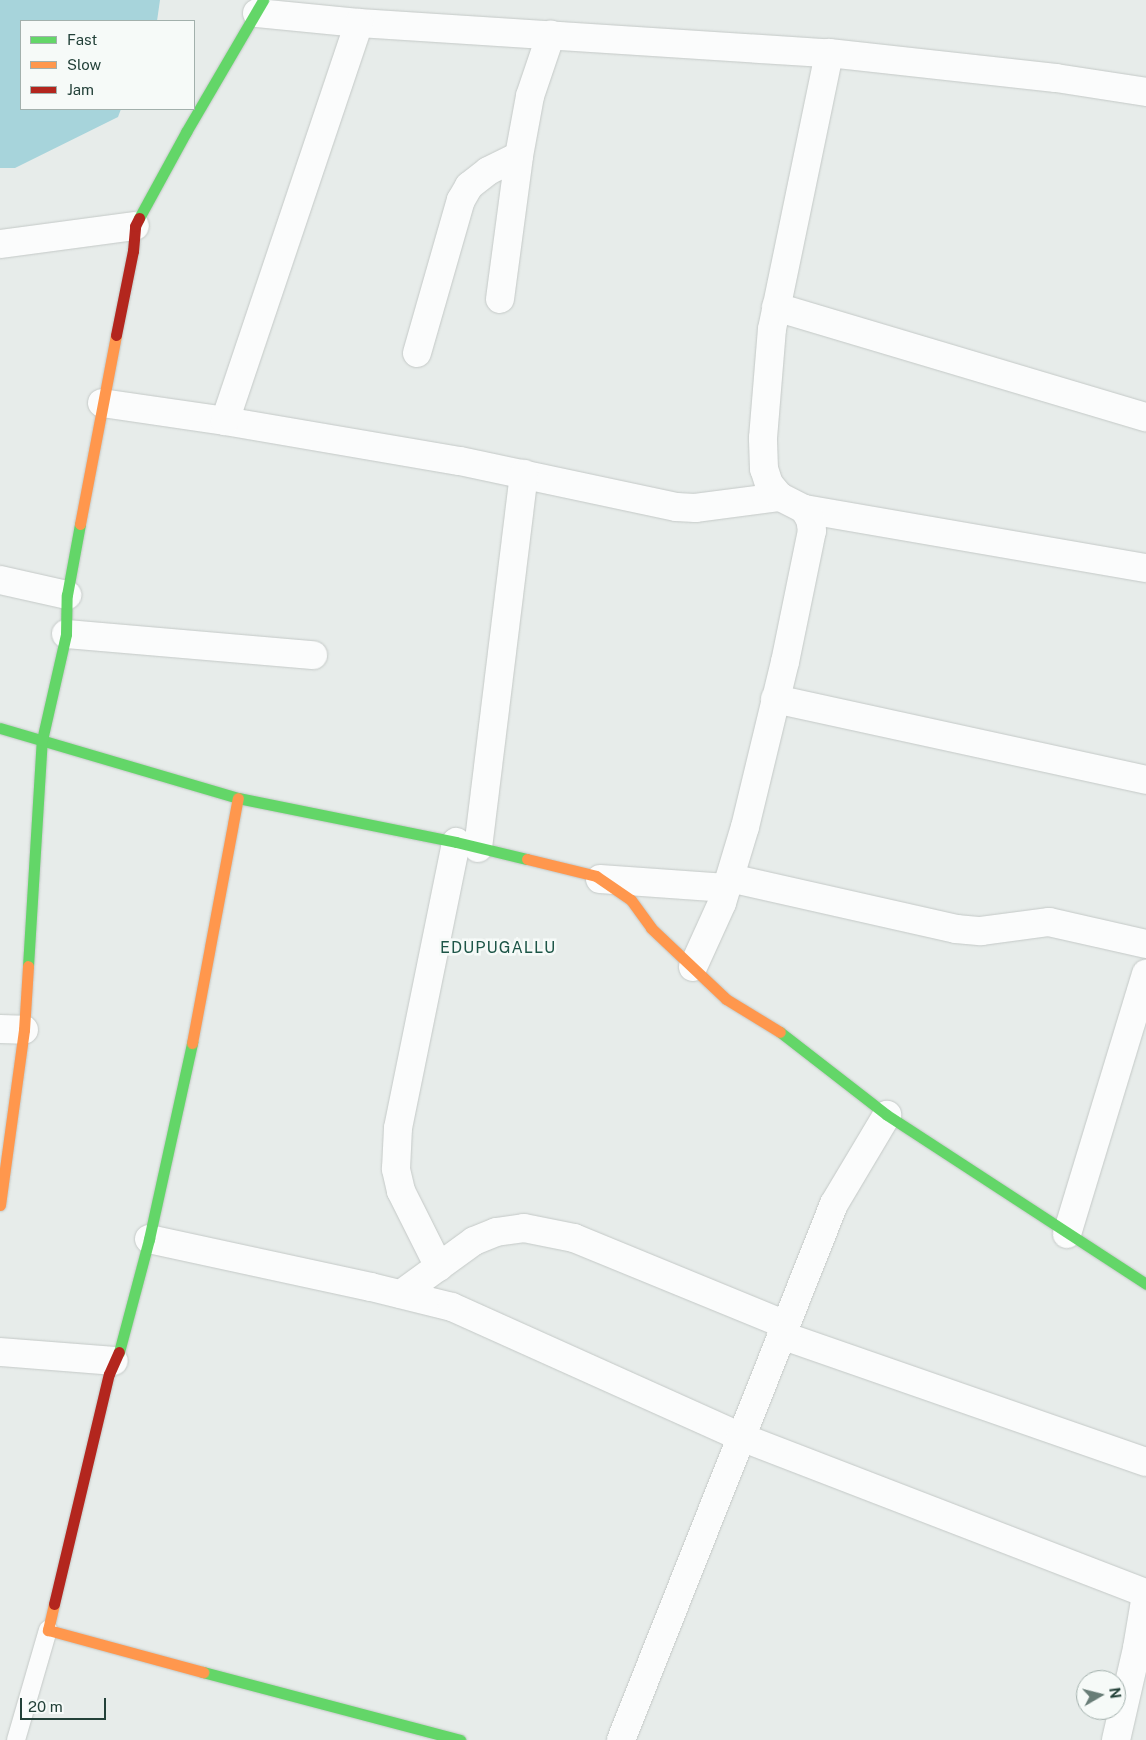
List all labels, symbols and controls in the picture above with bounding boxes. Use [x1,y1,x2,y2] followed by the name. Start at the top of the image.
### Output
[20,20,195,110] legend
[67,31,97,48] text: Fast
[67,56,101,73] text: Slow
[67,81,94,98] text: Jam
[439,938,557,958] district label: EDUPUGALLU
[1076,1670,1126,1720] north arrow
[1106,1687,1124,1700] text: N
[22,1688,109,1720] scale bar
[28,1698,63,1715] text: 20 m

